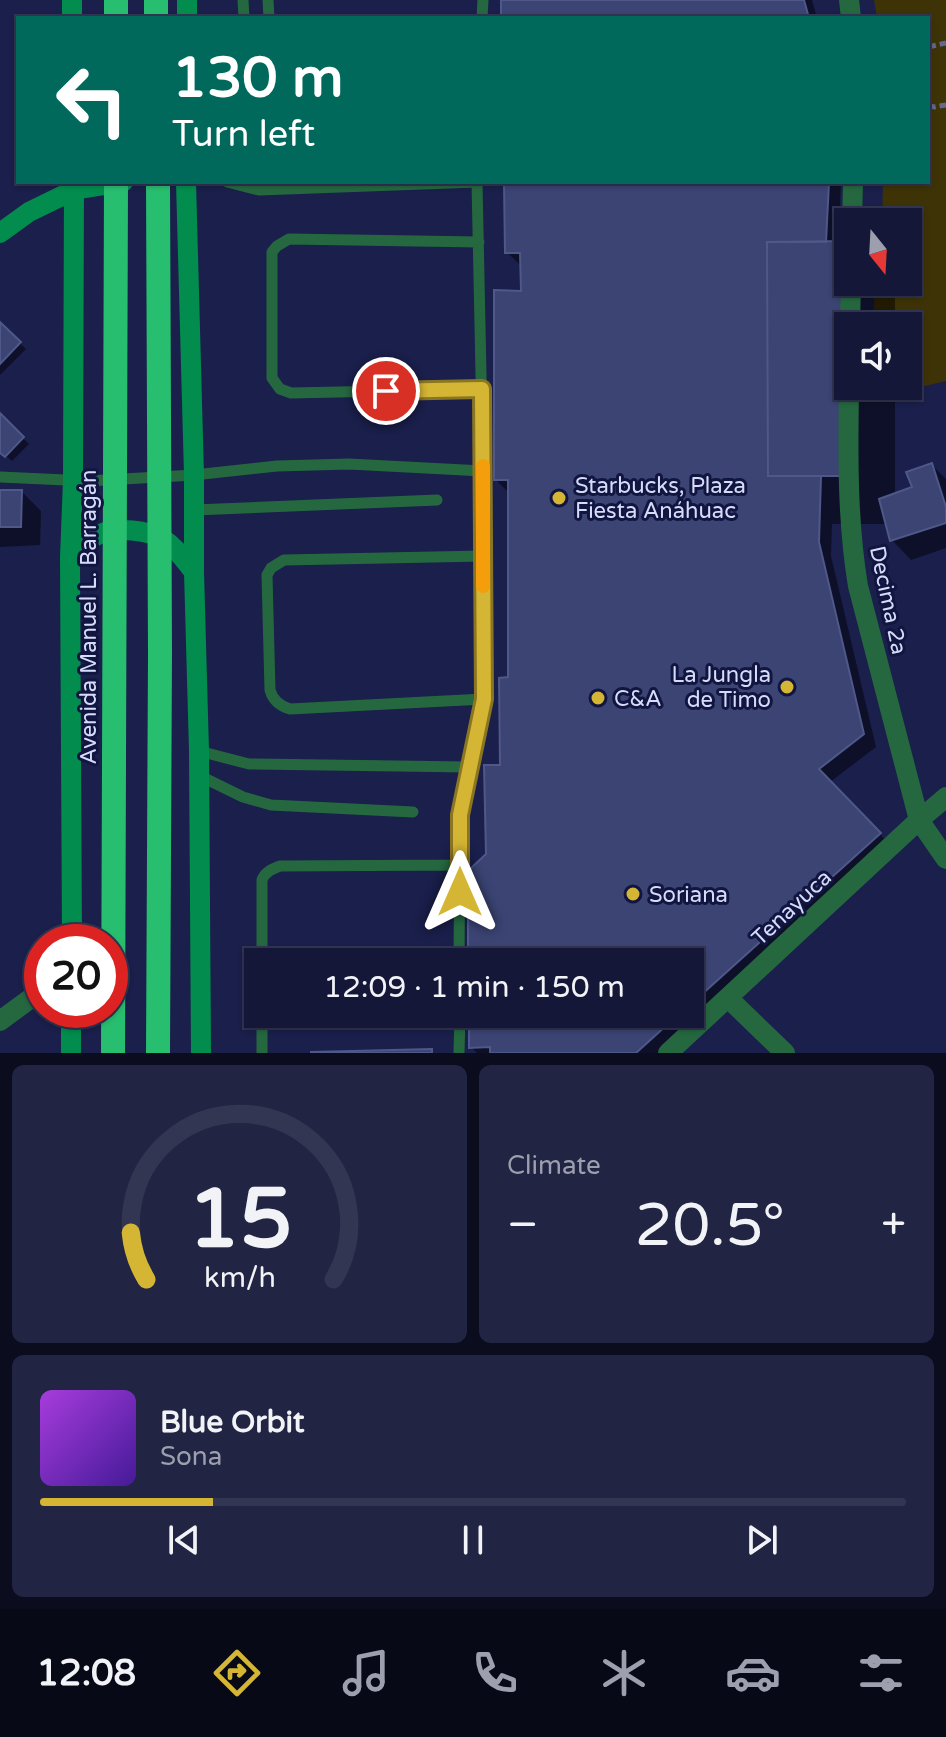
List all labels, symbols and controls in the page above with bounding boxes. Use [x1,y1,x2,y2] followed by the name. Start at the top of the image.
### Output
[172,45,343,112] text: 130 m
[40,48,144,152] icon: left
[172,113,315,156] text: Turn left
[834,208,922,296] north arrow
[834,208,922,400] map controls
[834,312,922,400] button: sound
[352,357,420,425] pin
[364,369,408,413] icon: arrive
[76,470,102,764] street label: Avenida Manuel L. Barragán
[575,473,746,524] place label: Starbucks, Plaza Fiesta Anáhuac
[550,489,568,507] marker: Starbucks, Plaza Fiesta Anáhuac
[864,544,912,657] street label: Decima 2a
[671,662,771,713] place label: La Jungla de Timo
[778,678,796,696] marker: La Jungla de Timo
[614,686,662,712] place label: C&A
[589,689,607,707] marker: C&A
[418,850,502,934] position arrow
[746,864,837,951] street label: Tenayuca
[649,882,728,908] place label: Soriana
[624,885,642,903] marker: Soriana
[24,924,128,1028] speed limit sign: 20
[323,969,625,1006] text: 12:09 · 1 min · 150 m
[507,1150,601,1181] text: Climate
[187,1170,292,1270] text: 15
[635,1190,785,1262] text: 20.5°
[507,1199,538,1252] text: −
[881,1199,906,1252] text: +
[204,1261,275,1295] text: km/h
[160,1404,305,1441] text: Blue Orbit
[160,1441,222,1472] text: Sona
[162,1518,206,1562] icon: previous
[451,1518,495,1562] icon: pause
[740,1518,784,1562] icon: next
[209,1645,265,1701] icon: directions
[338,1645,394,1701] icon: music
[467,1645,523,1701] icon: phone
[596,1645,652,1701] icon: climate
[725,1645,781,1701] icon: car
[853,1645,909,1701] icon: filters
[36,1652,136,1695] text: 12:08

